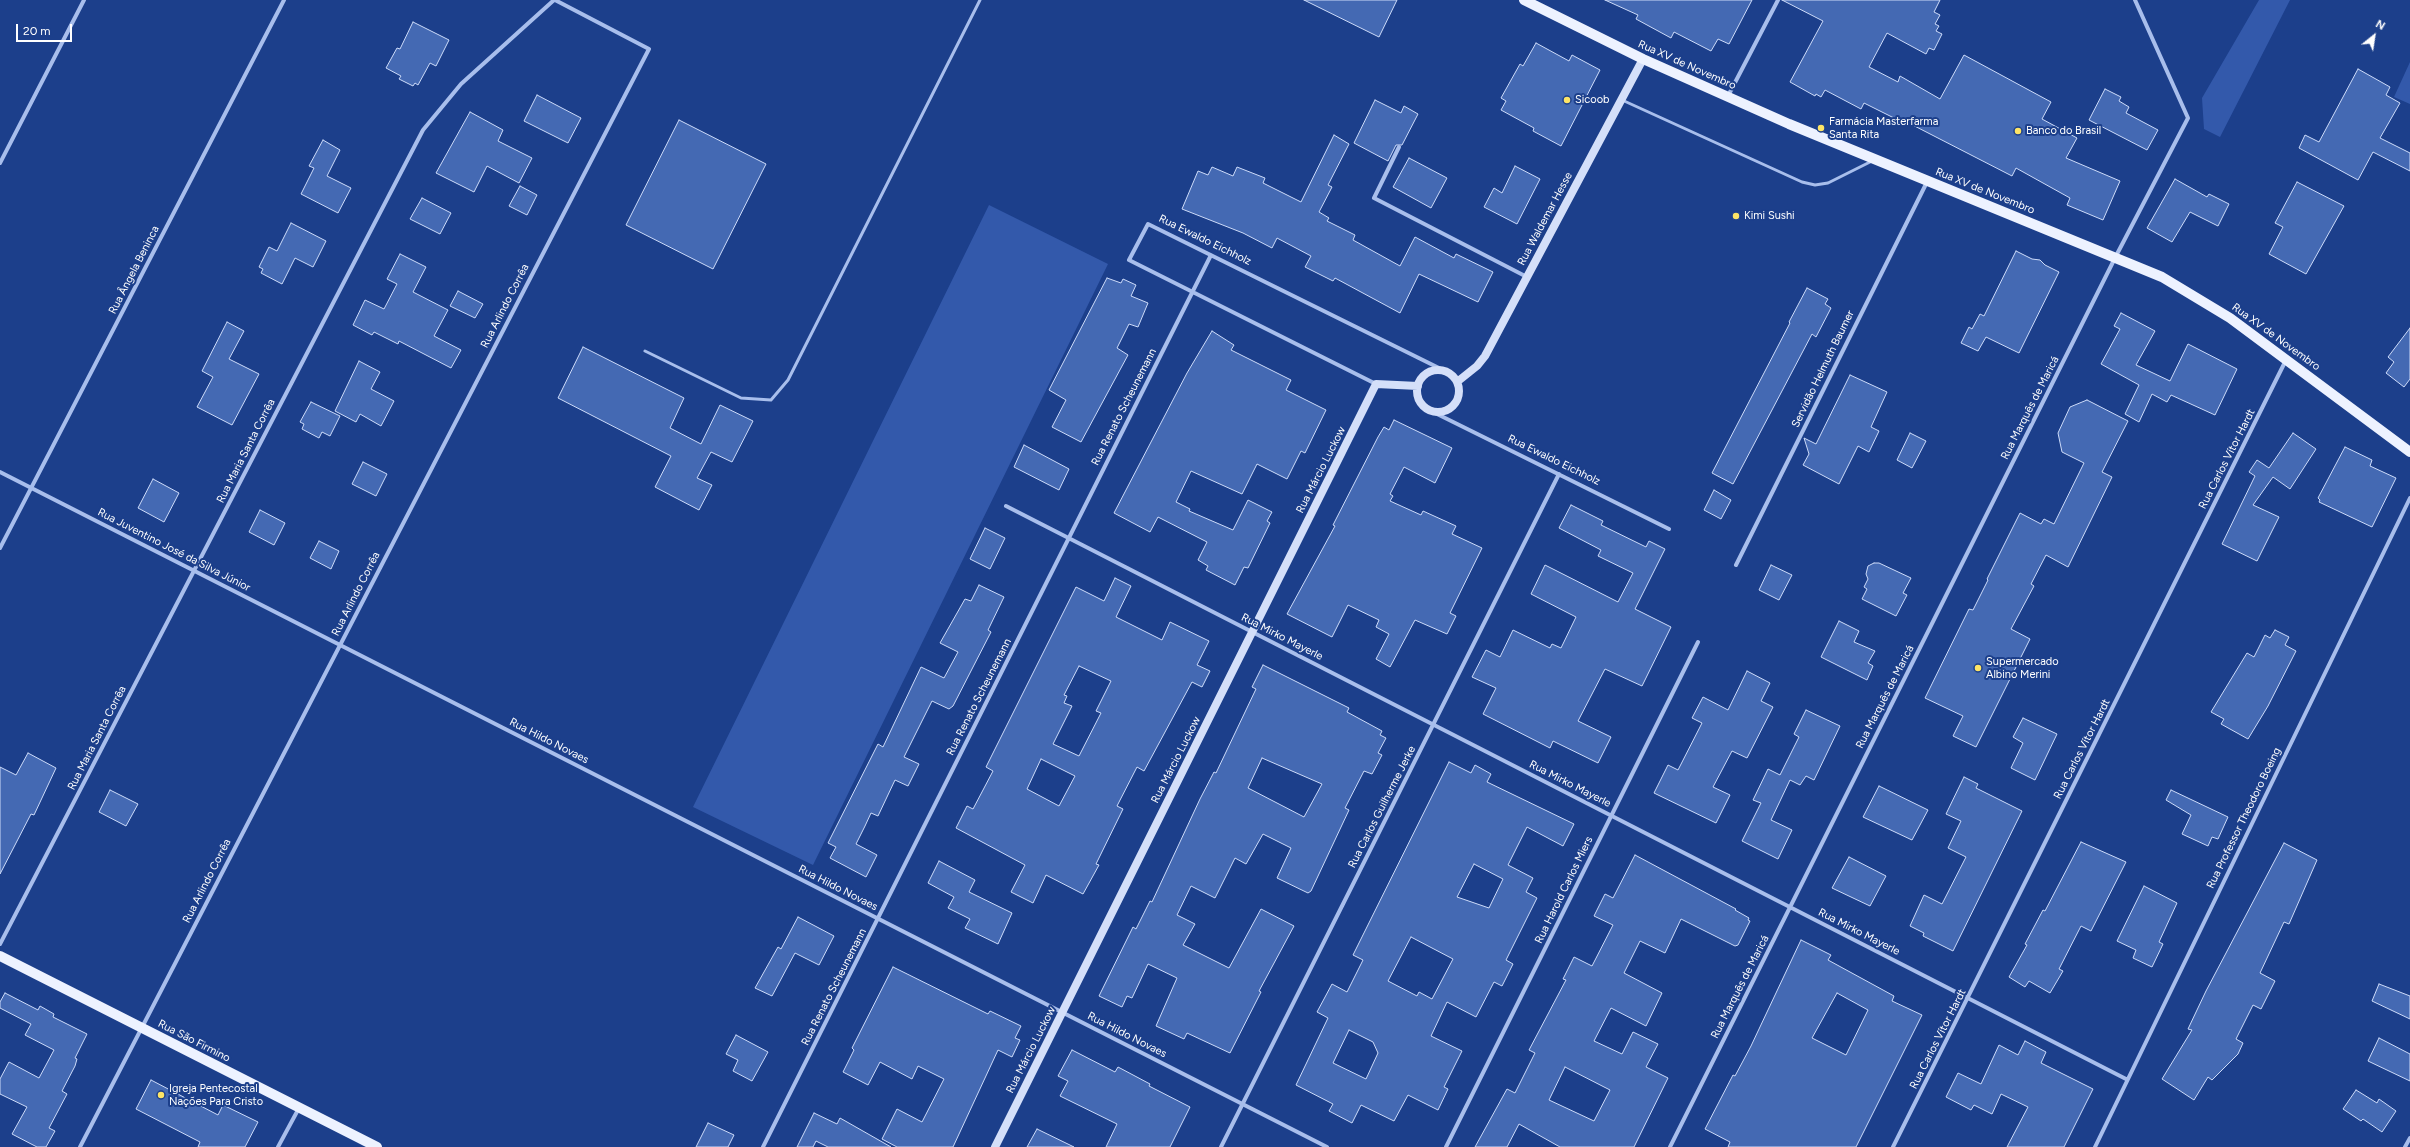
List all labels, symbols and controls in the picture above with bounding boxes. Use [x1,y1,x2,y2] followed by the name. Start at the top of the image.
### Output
[18,16,74,42] scale bar
[2354,16,2394,56] north arrow
[2373,17,2387,33] text: N
[23,24,51,38] text: 20 m
[1636,37,1738,93] street label: Rua XV de Novembro
[1575,93,1609,107] place label: Sicoob
[1562,95,1572,105] marker: Sicoob
[1829,115,1938,141] place label: Farmácia Masterfarma Santa Rita
[1816,123,1826,133] marker: Farmácia Masterfarma Santa Rita
[2026,124,2101,138] place label: Banco do Brasil
[2013,126,2023,136] marker: Banco do Brasil
[1933,165,2037,217] street label: Rua XV de Novembro
[1515,170,1575,268] street label: Rua Waldemar Hesse
[1744,209,1795,223] place label: Kimi Sushi
[1731,211,1741,221] marker: Kimi Sushi
[1157,212,1253,268] street label: Rua Ewaldo Eichholz
[106,224,162,316] street label: Rua Ângela Beninca
[478,262,532,350] street label: Rua Arlindo Corrêa
[2229,301,2323,373] street label: Rua XV de Novembro
[1789,308,1857,430] street label: Servidão Helmuth Baumer
[1089,346,1159,468] street label: Rua Renato Scheunemann
[1998,354,2062,462] street label: Rua Marquês de Maricá
[214,397,278,505] street label: Rua Maria Santa Corrêa
[2196,407,2258,511] street label: Rua Carlos Vítor Hardt
[1293,424,1349,516] street label: Rua Márcio Luckow
[1506,432,1602,488] street label: Rua Ewaldo Eichholz
[95,506,253,594] street label: Rua Juventino José da Silva Júnior
[329,550,383,638] street label: Rua Arlindo Corrêa
[1239,611,1325,663] street label: Rua Mirko Mayerle
[944,636,1014,758] street label: Rua Renato Scheunemann
[1853,643,1917,751] street label: Rua Marquês de Maricá
[1986,655,2059,681] place label: Supermercado Albino Merini
[1973,663,1983,673] marker: Supermercado Albino Merini
[65,684,129,792] street label: Rua Maria Santa Corrêa
[2051,697,2113,801] street label: Rua Carlos Vítor Hardt
[1148,714,1204,806] street label: Rua Márcio Luckow
[507,715,591,767] street label: Rua Hildo Novaes
[1345,744,1419,870] street label: Rua Carlos Guilherme Jerke
[2204,745,2284,891] street label: Rua Professor Theodoro Boeing
[1527,758,1613,810] street label: Rua Mirko Mayerle
[1532,834,1596,946] street label: Rua Harold Carlos Miers
[180,837,234,925] street label: Rua Arlindo Corrêa
[796,862,880,914] street label: Rua Hildo Novaes
[1816,906,1902,958] street label: Rua Mirko Mayerle
[799,926,869,1048] street label: Rua Renato Scheunemann
[1708,933,1772,1041] street label: Rua Marquês de Maricá
[1907,987,1969,1091] street label: Rua Carlos Vítor Hardt
[1003,1004,1059,1096] street label: Rua Márcio Luckow
[1085,1009,1169,1061] street label: Rua Hildo Novaes
[156,1017,232,1065] street label: Rua São Firmino
[169,1082,263,1108] place label: Igreja Pentecostal Nações Para Cristo
[156,1090,166,1100] marker: Igreja Pentecostal Nações Para Cristo

